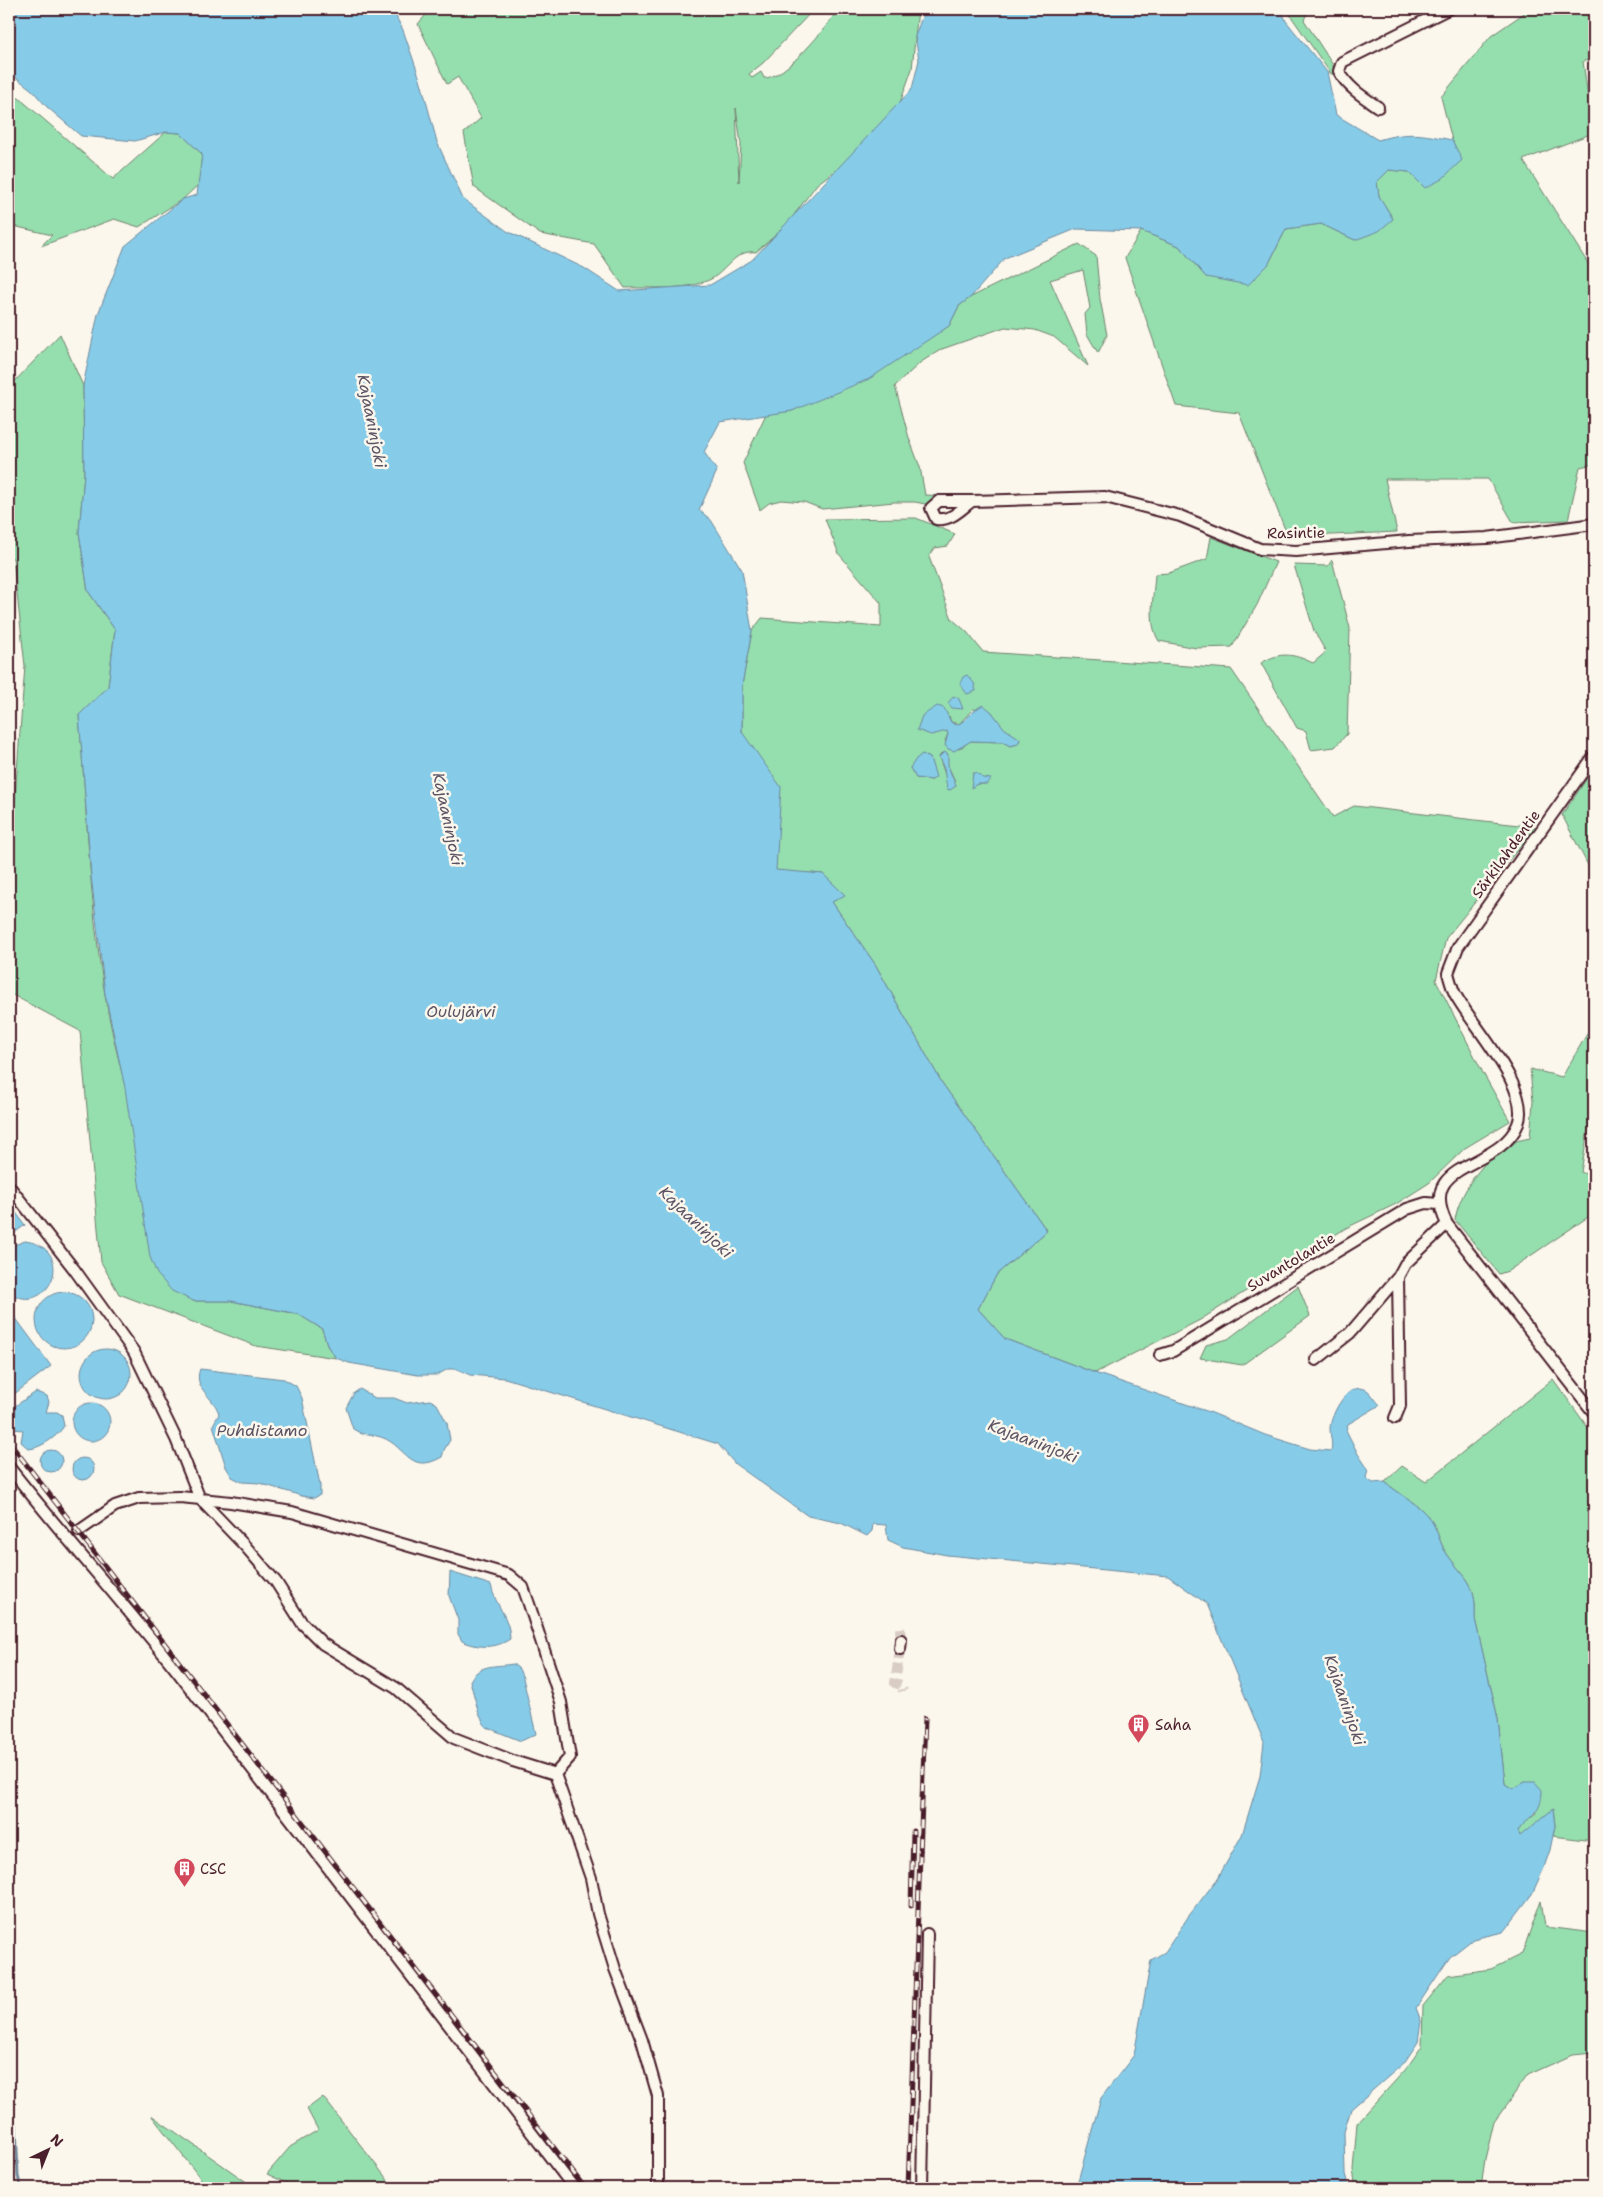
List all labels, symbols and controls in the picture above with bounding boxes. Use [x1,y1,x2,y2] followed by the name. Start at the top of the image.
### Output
[353,372,391,470] water label: Kajaaninjoki
[1267,522,1325,544] street label: Rasintie
[428,770,468,868] water label: Kajaaninjoki
[1467,806,1545,902] street label: Särkilahdentie
[426,1001,496,1022] water label: Oulujärvi
[655,1181,738,1263] water label: Kajaaninjoki
[1243,1228,1339,1296] street label: Suvantolantie
[985,1414,1081,1468] water label: Kajaaninjoki
[217,1420,308,1441] water label: Puhdistamo
[1320,1652,1371,1749] water label: Kajaaninjoki
[1127,1713,1151,1744] building icon: Saha
[1155,1715,1192,1735] place label: Saha
[172,1857,196,1888] building icon: CSC
[200,1859,226,1879] place label: CSC
[22,2124,72,2174] north arrow
[47,2130,67,2151] text: N

